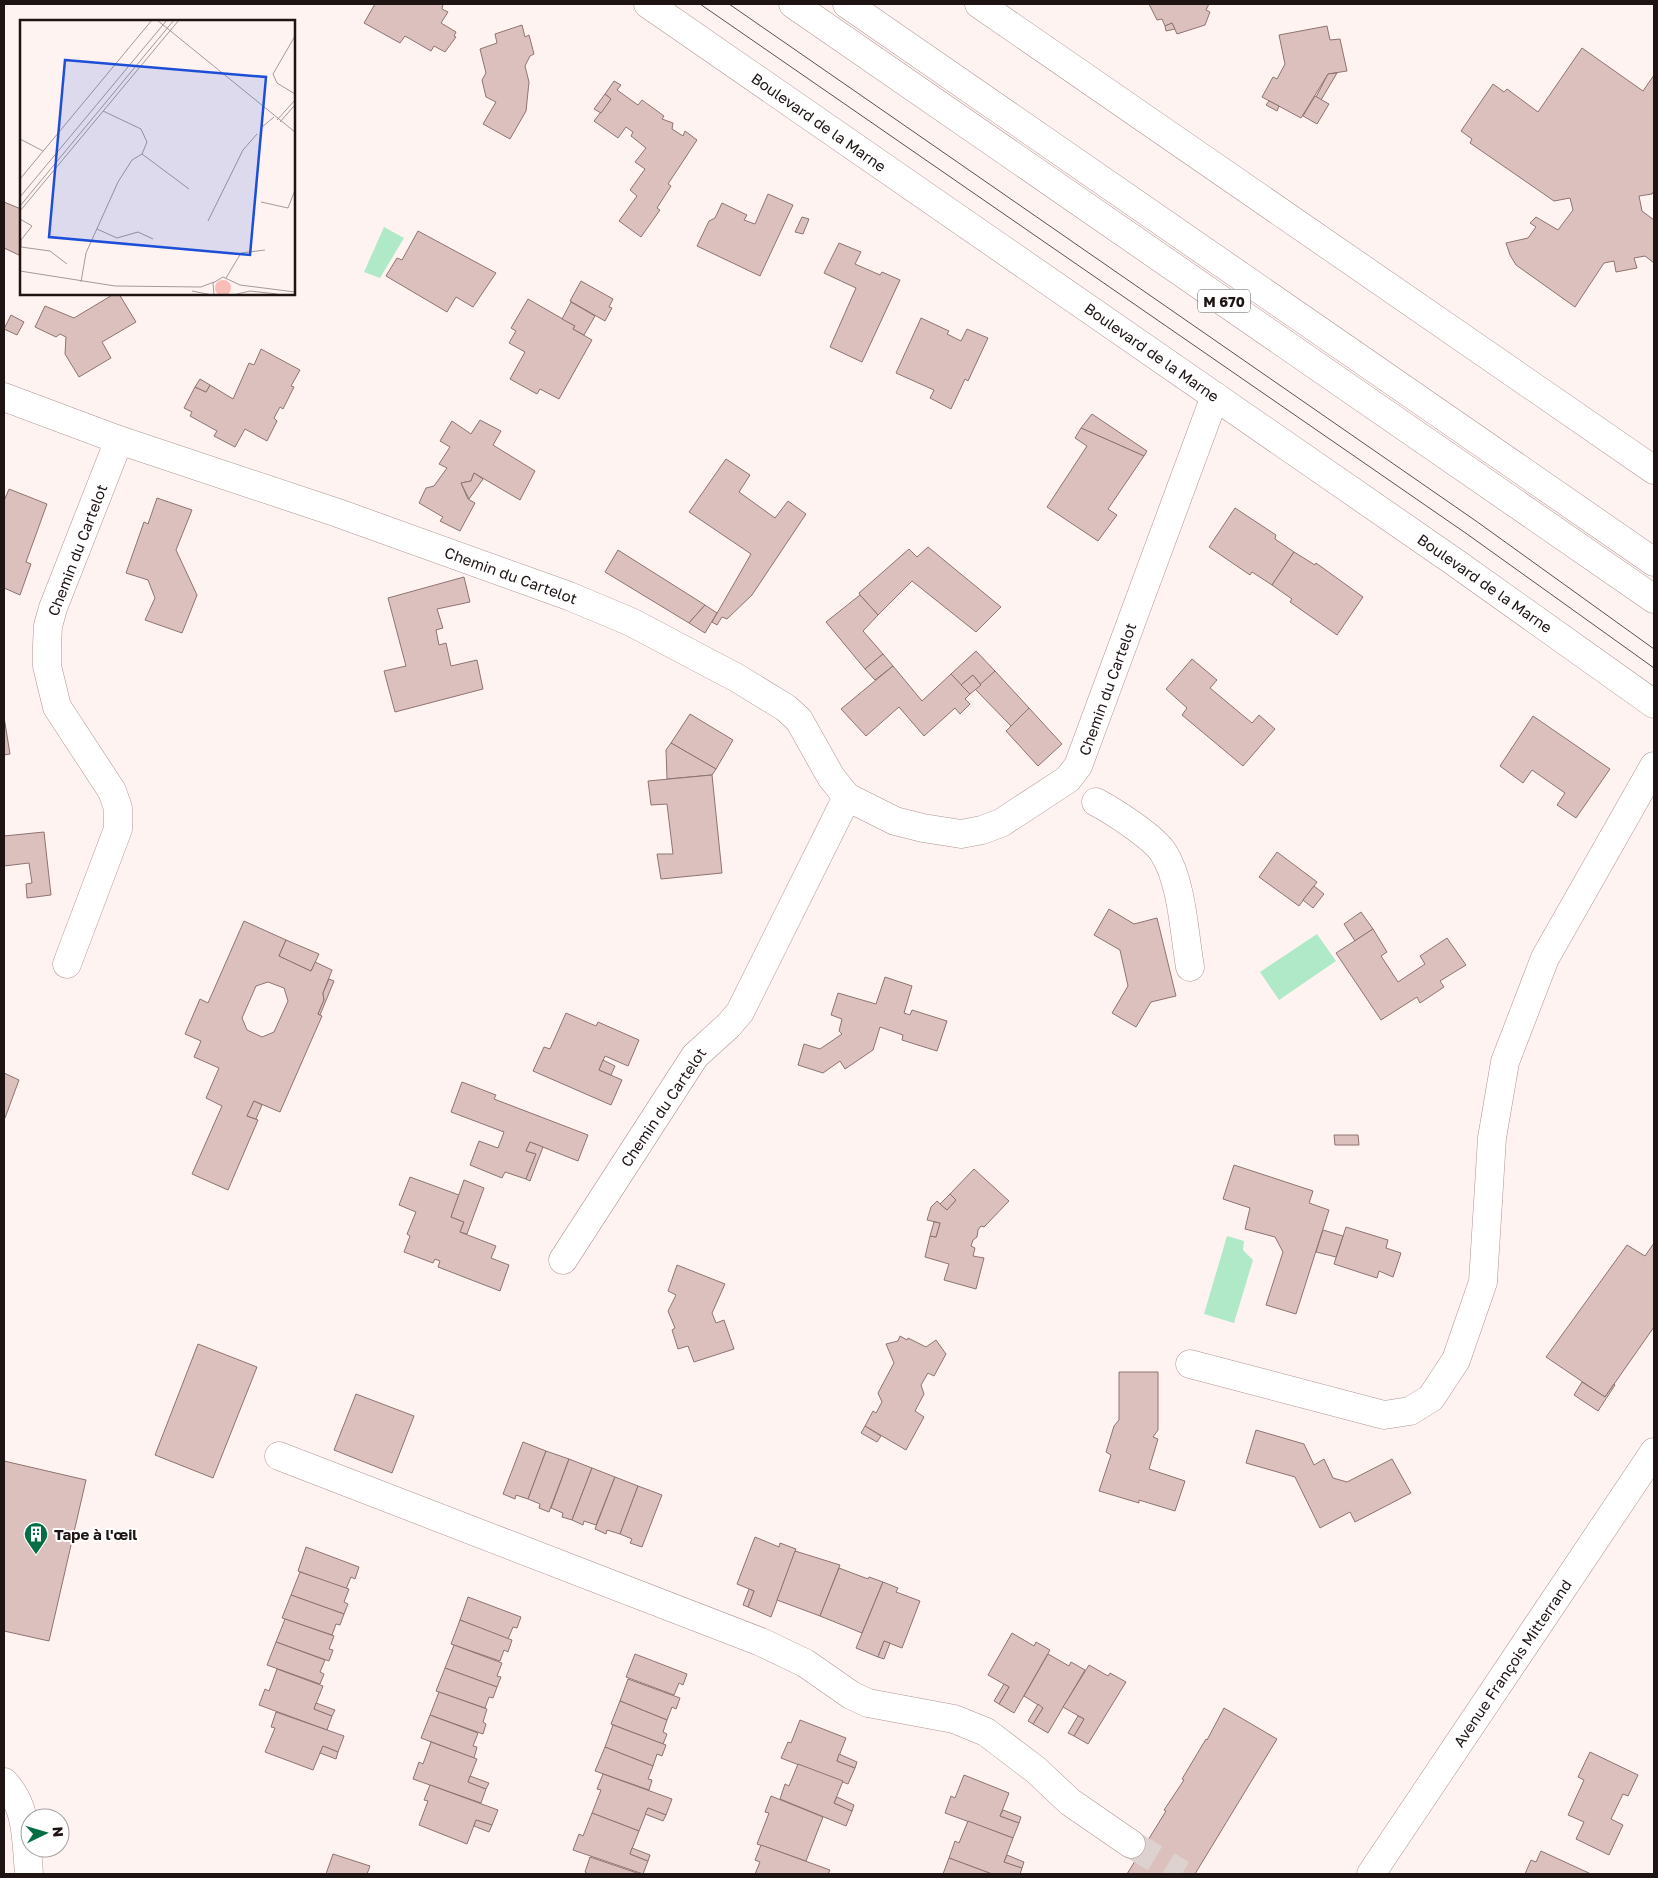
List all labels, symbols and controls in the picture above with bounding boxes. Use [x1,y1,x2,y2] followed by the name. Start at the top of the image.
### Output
[20,20,295,295] inset map
[748,69,890,175] street label: Boulevard de la Marne
[1198,290,1250,312] road number: M 670
[1081,299,1223,405] street label: Boulevard de la Marne
[44,482,110,618] street label: Chemin du Cartelot
[1414,530,1556,636] street label: Boulevard de la Marne
[442,543,580,607] street label: Chemin du Cartelot
[1075,620,1139,758] street label: Chemin du Cartelot
[617,1044,709,1170] street label: Chemin du Cartelot
[23,1521,49,1555] building icon: Tape à l'œil
[54,1525,137,1543] place label: Tape à l'œil
[1449,1576,1575,1750] street label: Avenue François Mitterrand
[20,1808,70,1858] north arrow
[50,1826,67,1838] text: N

